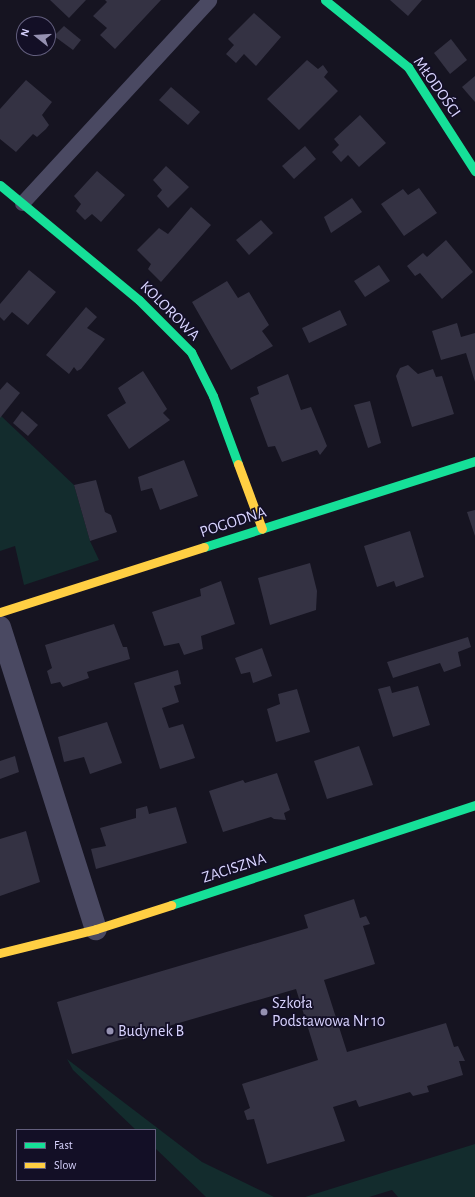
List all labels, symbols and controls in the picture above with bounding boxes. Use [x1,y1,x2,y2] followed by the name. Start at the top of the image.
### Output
[16,16,56,56] north arrow
[19,27,31,38] text: N
[409,53,465,121] street label: MŁODOŚCI
[136,277,204,345] street label: KOLOROWA
[197,502,269,542] street label: POGODNA
[200,849,268,887] street label: ZACISZNA
[272,993,385,1031] place label: Szkoła Podstawowa Nr 10
[259,1007,269,1017] marker: Szkoła Podstawowa Nr 10
[118,1021,184,1041] place label: Budynek B
[105,1026,115,1036] marker: Budynek B
[16,1129,156,1181] legend
[54,1139,73,1151] text: Fast
[54,1159,76,1171] text: Slow

